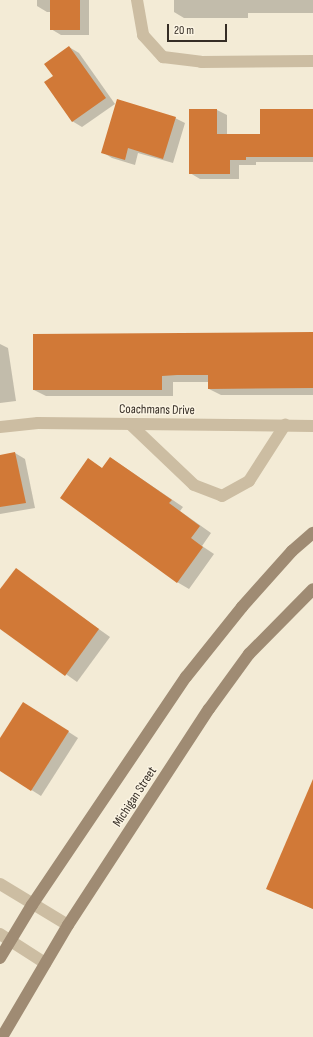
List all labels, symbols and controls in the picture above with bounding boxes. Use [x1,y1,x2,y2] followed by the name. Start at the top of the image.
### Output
[169,16,229,42] scale bar
[174,23,194,38] text: 20 m
[119,402,195,418] street label: Coachmans Drive
[110,764,160,830] street label: Michigan Street

